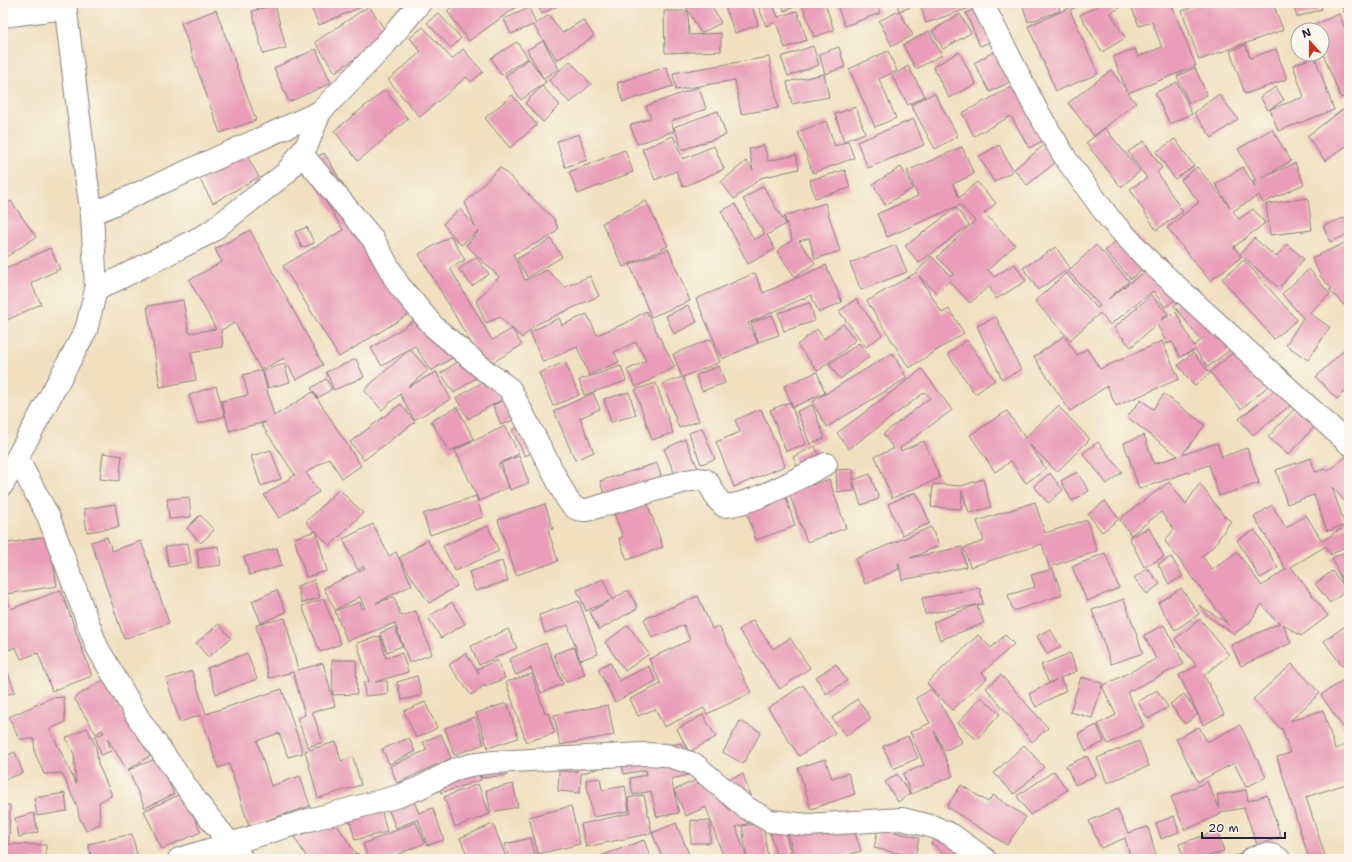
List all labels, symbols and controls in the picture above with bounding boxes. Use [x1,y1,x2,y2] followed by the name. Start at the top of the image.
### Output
[1290,22,1330,62] north arrow
[1300,24,1314,42] text: N
[1202,814,1285,840] scale bar
[1208,820,1239,836] text: 20 m

